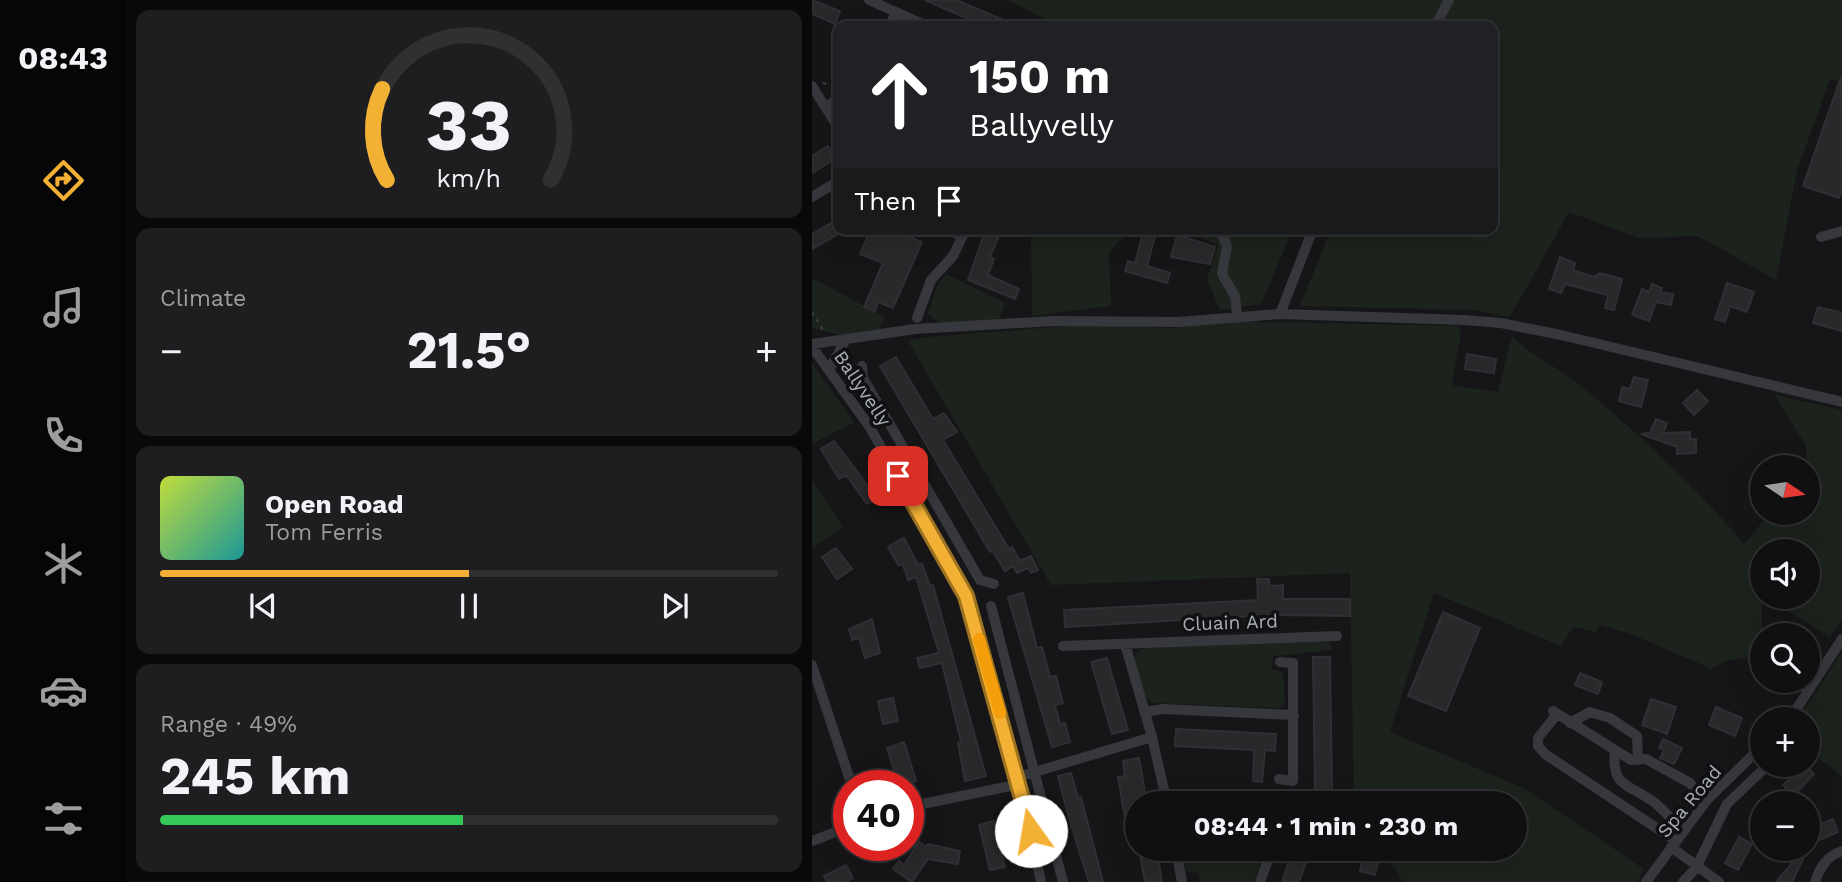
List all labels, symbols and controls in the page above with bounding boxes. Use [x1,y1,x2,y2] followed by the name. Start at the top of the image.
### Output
[18,39,108,77] text: 08:43
[969,47,1110,105] text: 150 m
[854,49,945,140] icon: ahead
[426,82,512,168] text: 33
[969,106,1114,144] text: Ballyvelly
[39,156,88,205] icon: directions
[437,164,501,193] text: km/h
[930,182,968,220] icon: arrive
[854,186,916,216] text: Then
[39,283,88,332] icon: music
[160,285,246,312] text: Climate
[407,320,531,381] text: 21.5°
[160,329,183,373] text: −
[755,329,778,373] text: +
[829,346,896,430] street label: Ballyvelly
[39,411,88,460] icon: phone
[868,446,928,506] pin
[1750,455,1820,525] north arrow
[1750,455,1820,861] map controls
[879,457,917,495] icon: arrive
[265,489,403,519] text: Open Road
[265,519,383,546] text: Tom Ferris
[39,539,88,588] icon: climate
[1750,539,1820,609] button: sound
[244,587,282,625] icon: previous
[450,587,488,625] icon: pause
[656,587,694,625] icon: next
[1182,609,1278,636] street label: Cluain Ard
[1750,623,1820,693] button: search
[39,666,88,715] icon: car
[1750,707,1820,777] button: +
[160,711,297,738] text: Range · 49%
[160,746,350,807] text: 245 km
[1653,761,1726,842] street label: Spa Road
[833,770,924,861] speed limit sign: 40
[1750,791,1820,861] button: −
[39,794,88,843] icon: filters
[994,794,1068,868] position arrow
[1194,811,1458,841] text: 08:44 · 1 min · 230 m

